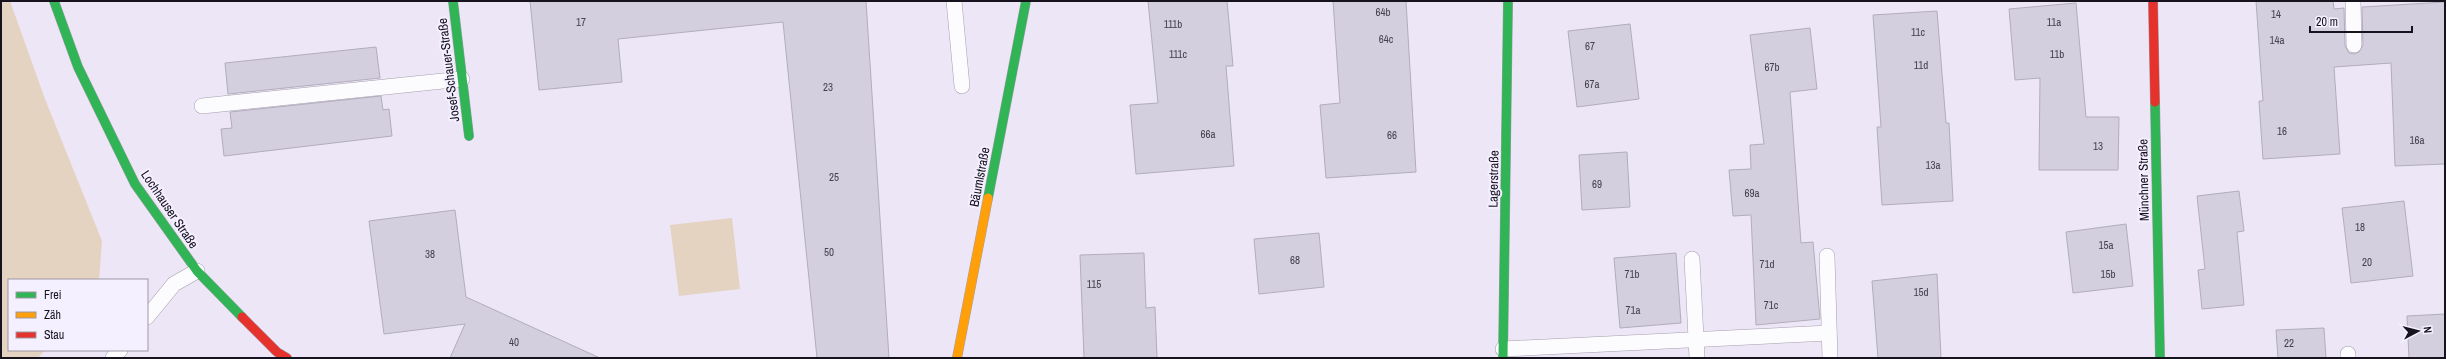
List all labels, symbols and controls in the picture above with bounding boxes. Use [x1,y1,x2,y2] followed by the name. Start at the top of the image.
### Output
[1375,5,1391,19] house number: 64b
[2271,7,2281,21] house number: 14
[2310,8,2412,34] scale bar
[2316,14,2338,30] text: 20 m
[576,15,586,29] house number: 17
[2047,15,2061,29] house number: 11a
[434,17,463,123] street label: Josef-Schauer-Straße
[1164,17,1182,31] house number: 111b
[1911,25,1925,39] house number: 11c
[1379,32,1394,46] house number: 64c
[2269,33,2285,47] house number: 14a
[1585,39,1595,53] house number: 67
[1169,47,1188,61] house number: 111c
[2050,47,2064,61] house number: 11b
[1914,58,1928,72] house number: 11d
[1764,60,1780,74] house number: 67b
[1584,77,1600,91] house number: 67a
[823,80,833,94] house number: 23
[2277,124,2287,138] house number: 16
[1200,127,1216,141] house number: 66a
[1387,128,1397,142] house number: 66
[2409,133,2425,147] house number: 16a
[2093,139,2103,153] house number: 13
[2134,139,2153,221] street label: Münchner Straße
[965,146,994,208] street label: Bäumlstraße
[1484,150,1503,208] street label: Lagerstraße
[1925,158,1941,172] house number: 13a
[137,167,202,252] street label: Lochhauser Straße
[829,170,839,184] house number: 25
[1592,177,1602,191] house number: 69
[1744,186,1760,200] house number: 69a
[2355,220,2365,234] house number: 18
[2098,238,2114,252] house number: 15a
[824,245,834,259] house number: 50
[425,247,435,261] house number: 38
[1290,253,1300,267] house number: 68
[2362,255,2372,269] house number: 20
[1759,257,1775,271] house number: 71d
[1624,267,1640,281] house number: 71b
[2100,267,2116,281] house number: 15b
[1087,277,1101,291] house number: 115
[8,279,148,351] legend
[1913,285,1929,299] house number: 15d
[44,287,62,303] text: Frei
[1764,298,1779,312] house number: 71c
[1625,303,1641,317] house number: 71a
[44,307,61,323] text: Zäh
[2398,311,2438,351] north arrow
[2421,326,2435,334] text: N
[44,327,64,343] text: Stau
[509,335,519,349] house number: 40
[2284,336,2294,350] house number: 22

